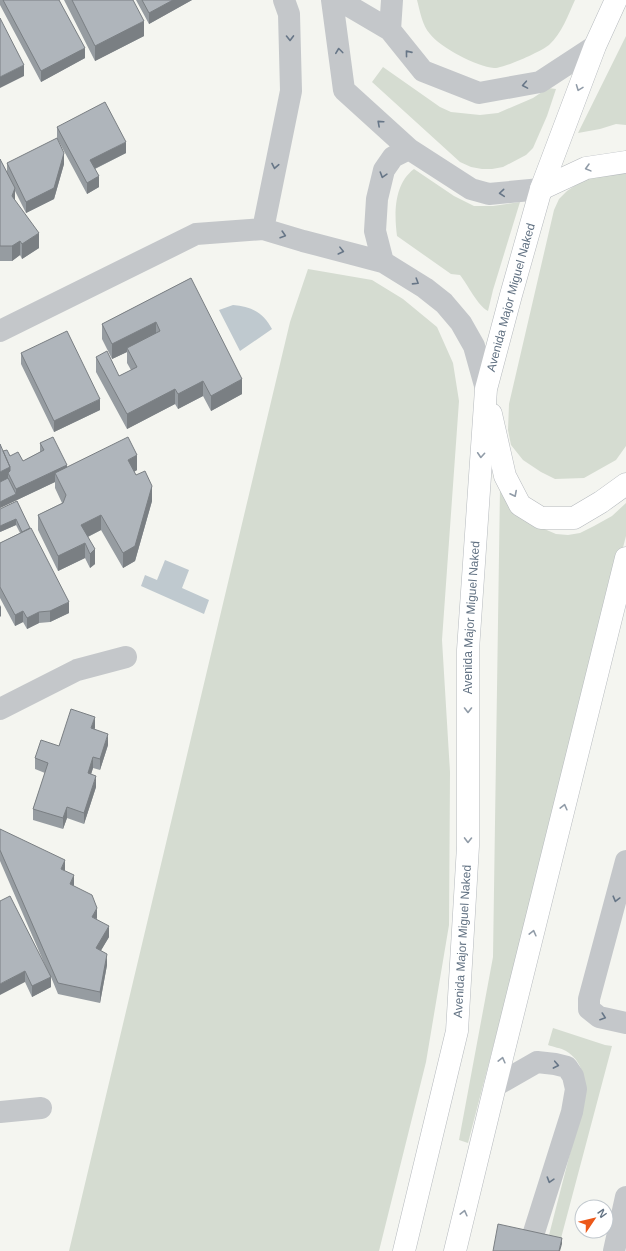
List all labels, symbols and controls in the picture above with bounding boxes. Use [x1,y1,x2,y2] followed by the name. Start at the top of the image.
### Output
[286,35,294,41] one-way arrow
[335,48,344,54] one-way arrow
[406,51,413,58] one-way arrow
[522,80,528,89] one-way arrow
[576,84,584,91] one-way arrow
[378,121,385,128] one-way arrow
[272,163,280,170] one-way arrow
[585,164,591,172] one-way arrow
[379,171,388,178] one-way arrow
[499,188,505,197] one-way arrow
[484,222,538,373] street label: Avenida Major Miguel Naked
[279,230,286,239] one-way arrow
[337,246,344,255] one-way arrow
[412,278,419,285] one-way arrow
[477,452,486,458] one-way arrow
[509,489,517,497] one-way arrow
[461,541,482,694] street label: Avenida Major Miguel Naked
[464,707,472,713] one-way arrow
[559,804,568,811] one-way arrow
[464,837,472,843] one-way arrow
[451,864,474,1018] street label: Avenida Major Miguel Naked
[612,895,621,902] one-way arrow
[528,930,537,937] one-way arrow
[600,1013,607,1021] one-way arrow
[497,1056,505,1063] one-way arrow
[552,1060,559,1068] one-way arrow
[546,1176,555,1183] one-way arrow
[574,1199,614,1239] north arrow
[595,1207,609,1220] text: N
[460,1210,468,1216] one-way arrow

